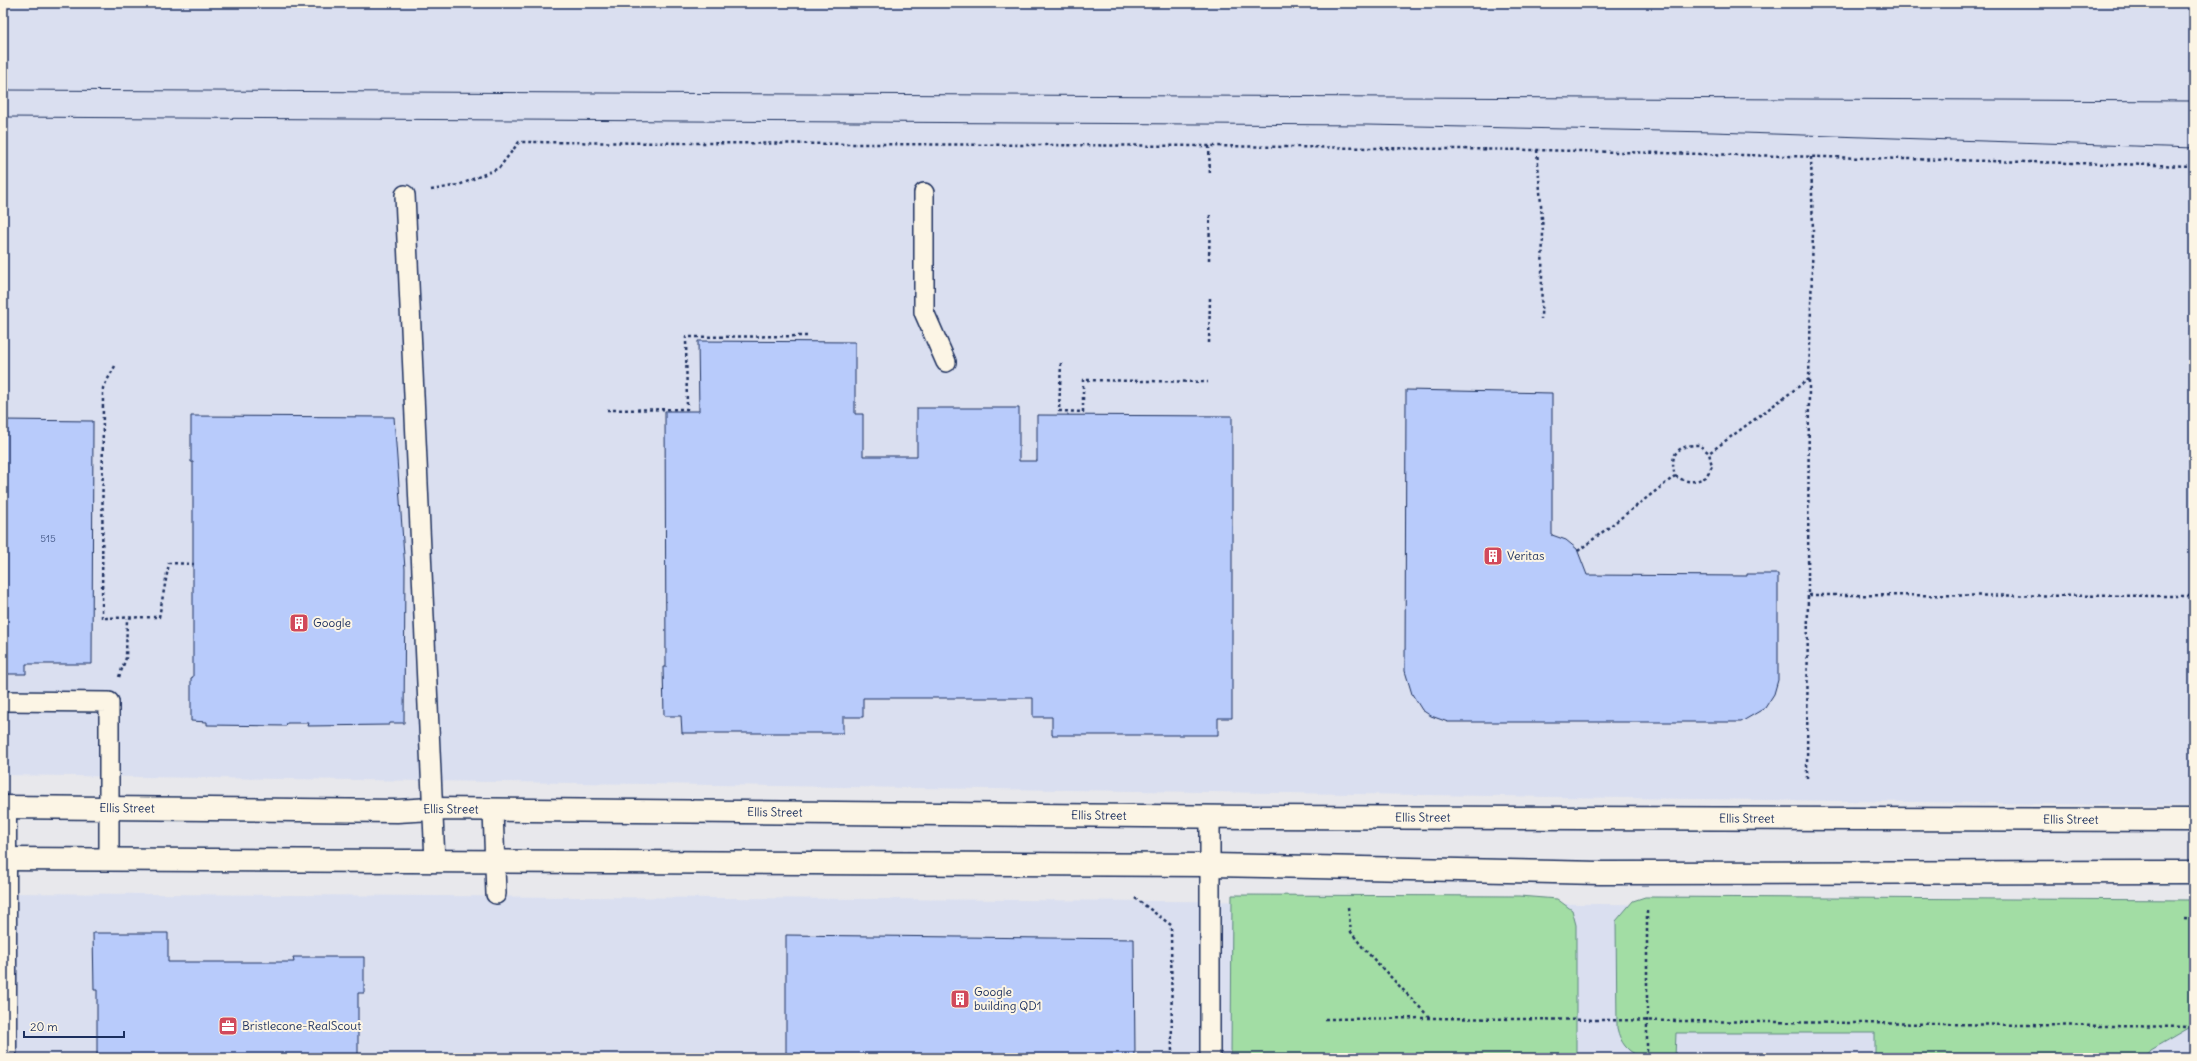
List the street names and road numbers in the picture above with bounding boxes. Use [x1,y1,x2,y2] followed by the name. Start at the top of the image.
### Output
[99,800,155,816] street label: Ellis Street
[423,801,479,816] street label: Ellis Street
[747,804,803,820] street label: Ellis Street
[1071,807,1127,823] street label: Ellis Street
[1395,809,1451,825] street label: Ellis Street
[1719,810,1775,826] street label: Ellis Street
[2043,812,2099,827] street label: Ellis Street

